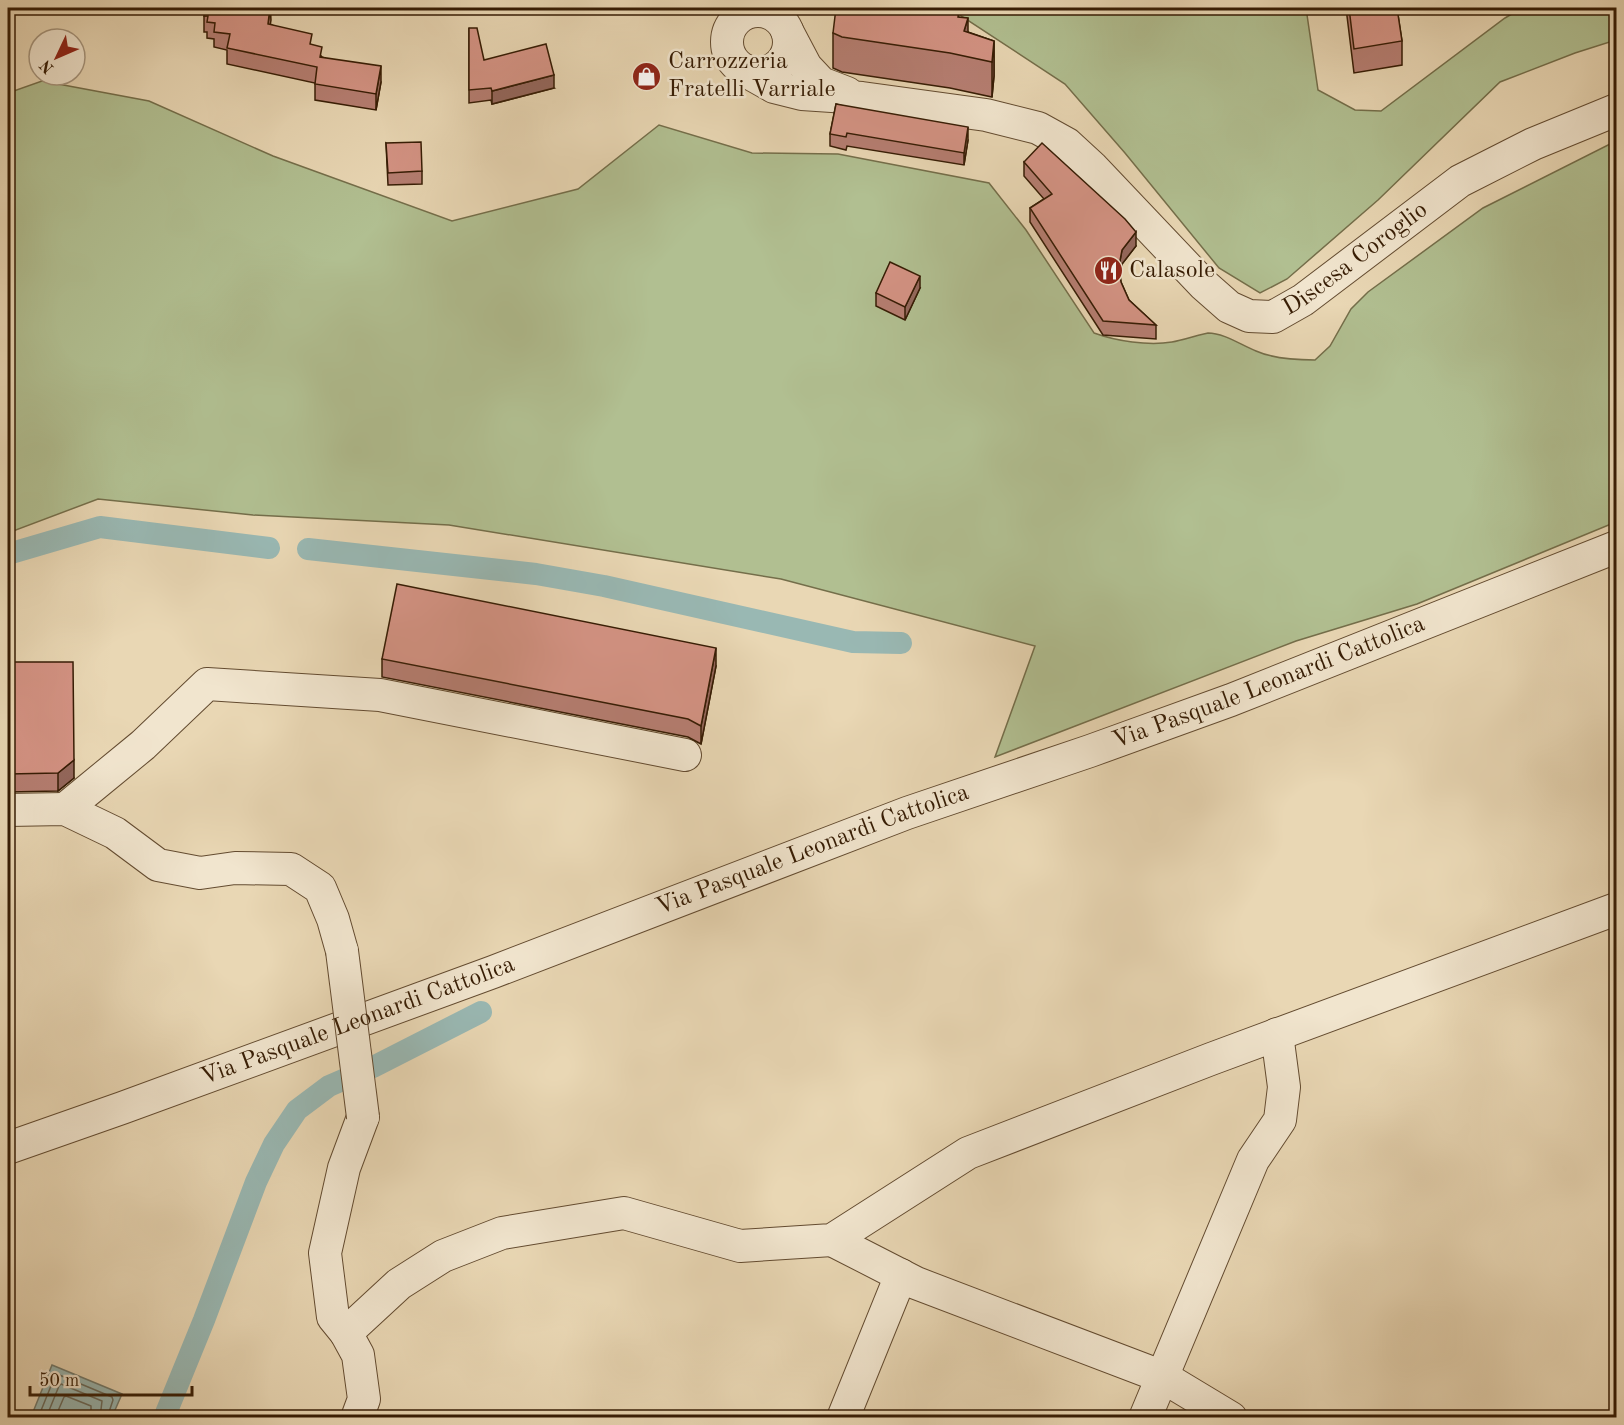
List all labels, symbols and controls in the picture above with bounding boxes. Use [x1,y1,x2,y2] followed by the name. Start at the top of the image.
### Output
[27,27,87,87] north arrow
[668,50,836,102] place label: Carrozzeria Fratelli Varriale
[37,56,58,76] text: N
[631,60,663,92] shop icon: Carrozzeria Fratelli Varriale
[1279,198,1432,321] street label: Discesa Coroglio
[1092,255,1124,287] restaurant icon: Calasole
[1129,259,1215,283] place label: Calasole
[1109,612,1429,754] street label: Via Pasquale Leonardi Cattolica
[653,781,972,920] street label: Via Pasquale Leonardi Cattolica
[198,953,518,1090] street label: Via Pasquale Leonardi Cattolica
[30,1359,192,1397] scale bar
[39,1372,79,1390] text: 50 m

